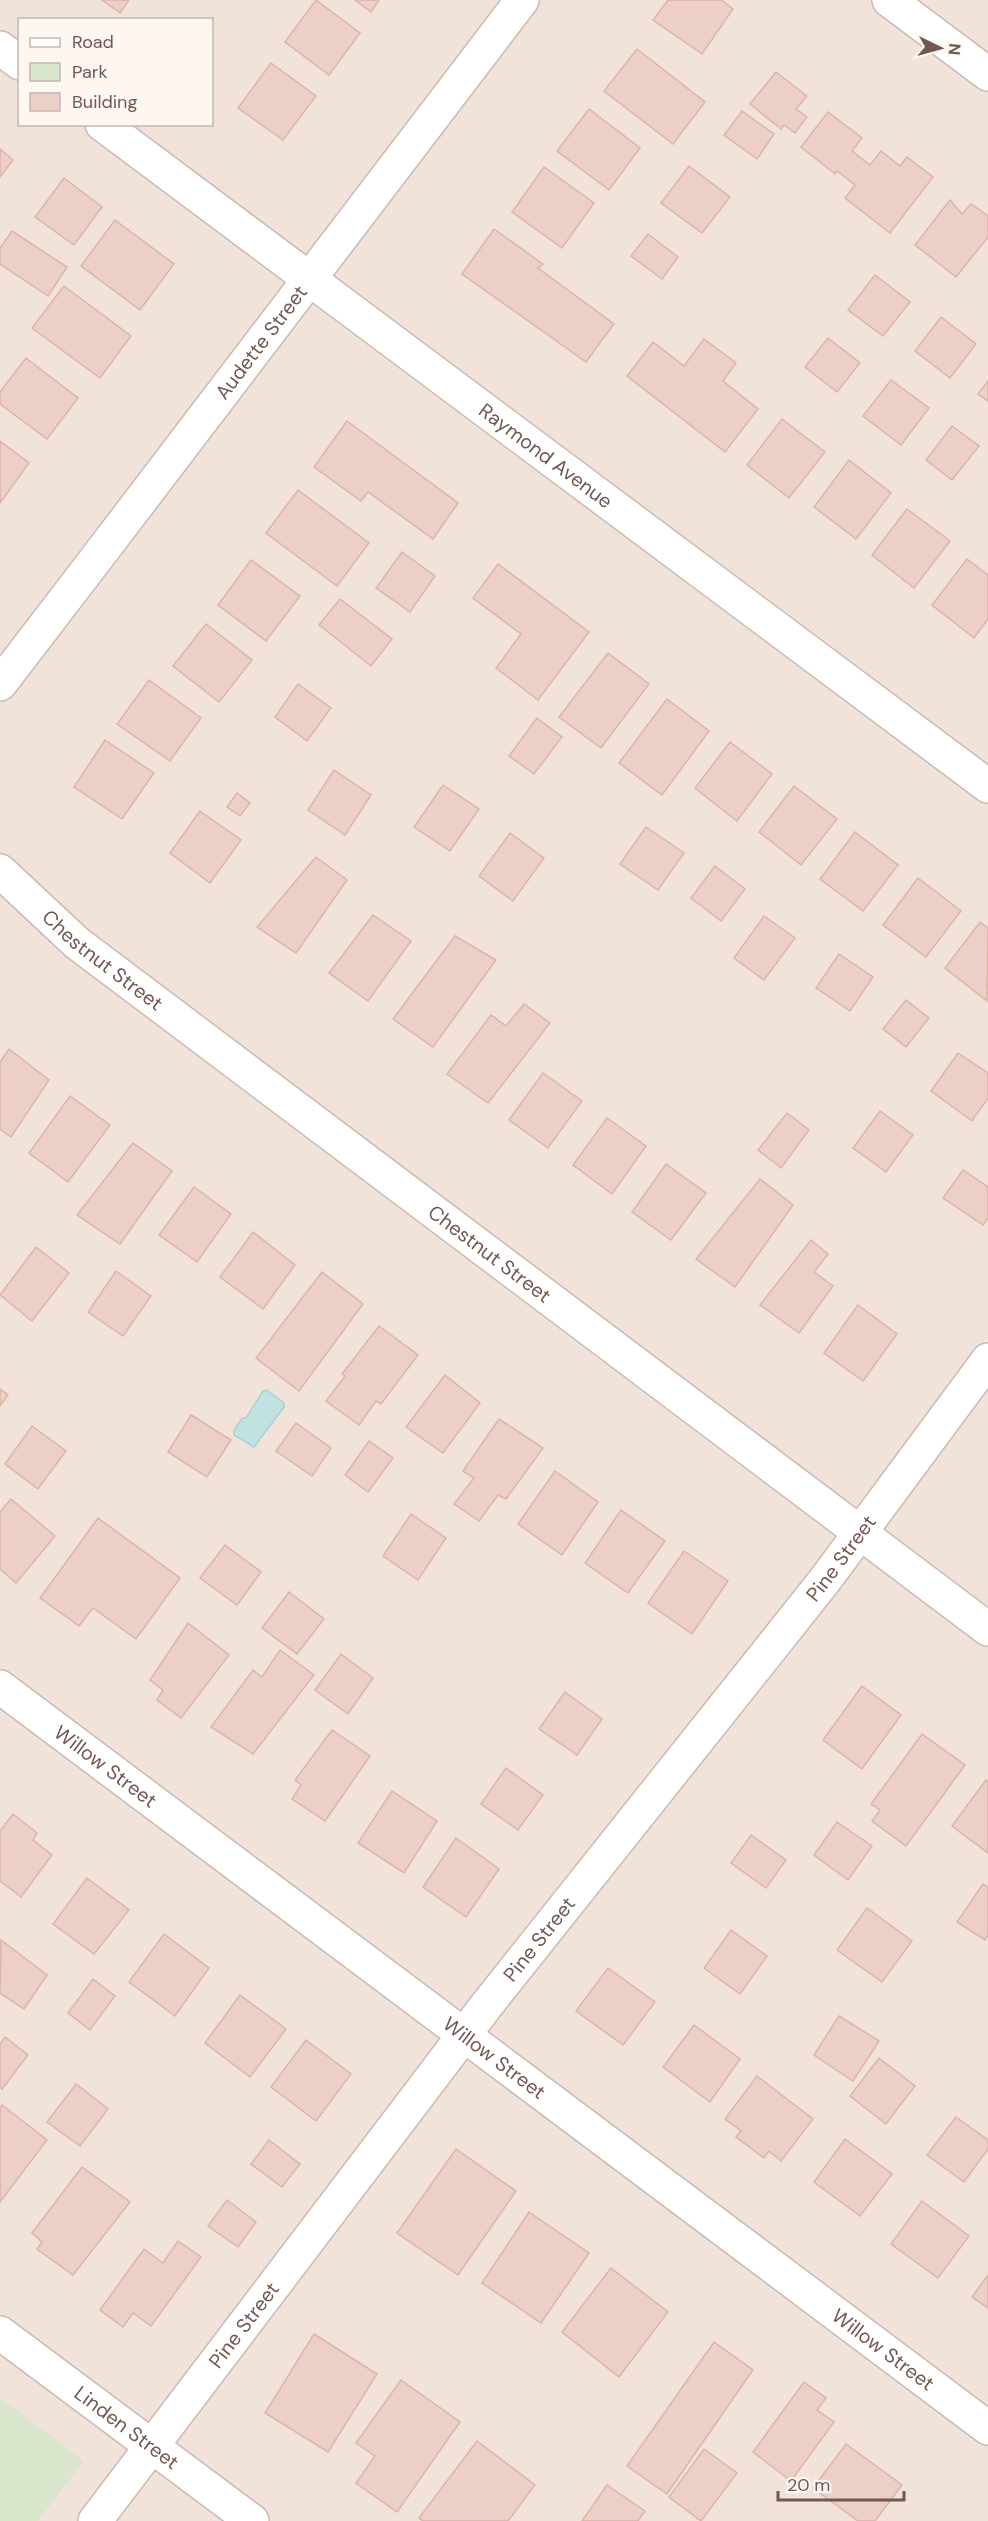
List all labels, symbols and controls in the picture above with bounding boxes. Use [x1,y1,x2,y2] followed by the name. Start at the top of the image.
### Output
[18,18,213,126] legend
[910,18,970,78] north arrow
[72,30,114,54] text: Road
[943,43,965,56] text: N
[72,60,108,84] text: Park
[72,90,137,114] text: Building
[209,280,313,405] street label: Audette Street
[474,397,618,514] street label: Raymond Avenue
[37,904,168,1016] street label: Chestnut Street
[423,1199,557,1309] street label: Chestnut Street
[800,1510,882,1607] street label: Pine Street
[49,1719,162,1813] street label: Willow Street
[497,1891,581,1987] street label: Pine Street
[438,2011,551,2105] street label: Willow Street
[203,2277,285,2373] street label: Pine Street
[827,2302,940,2396] street label: Willow Street
[69,2380,184,2475] street label: Linden Street
[778,2464,904,2502] scale bar
[787,2473,830,2497] text: 20 m

